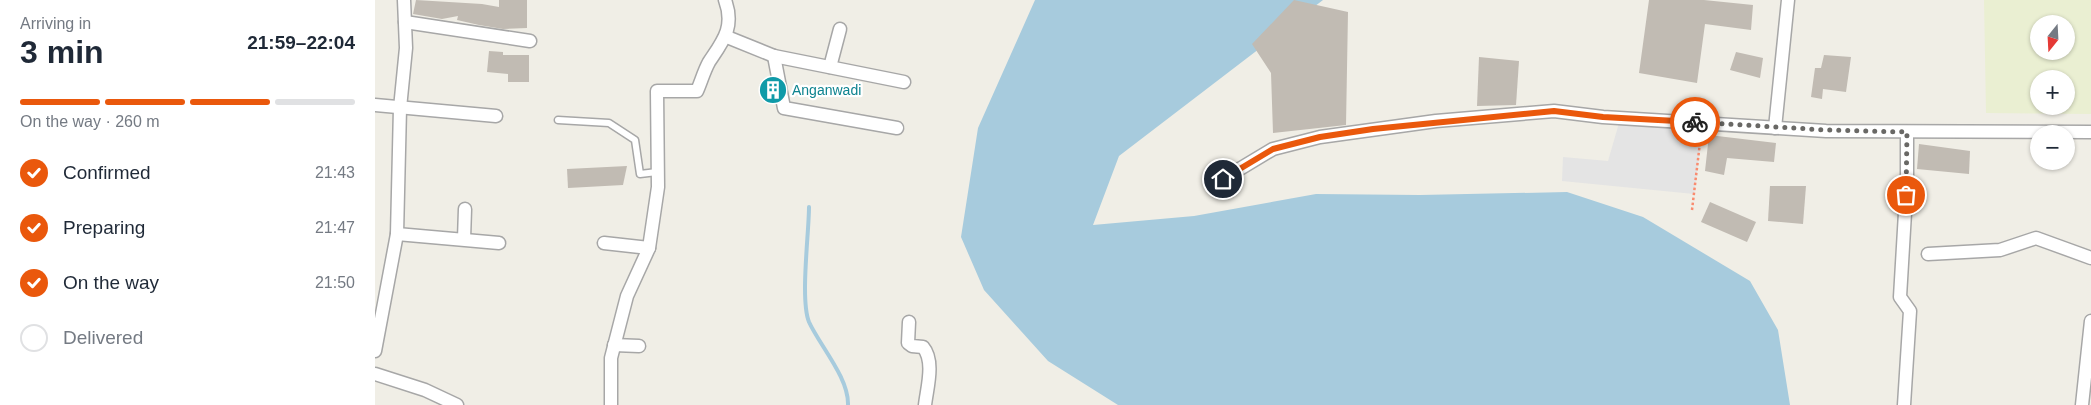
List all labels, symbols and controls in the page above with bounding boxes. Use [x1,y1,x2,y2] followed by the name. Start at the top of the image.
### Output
[20,15,91,32] text: Arriving in
[2030,15,2075,60] north arrow
[2030,15,2075,170] map controls
[247,32,355,53] text: 21:59–22:04
[20,34,104,70] text: 3 min
[2030,70,2075,115] button: +
[758,75,788,105] building icon: Anganwadi
[792,82,861,98] place label: Anganwadi
[1670,97,1720,147] courier
[1681,108,1709,136] icon: bike
[20,113,160,130] text: On the way · 260 m
[2030,125,2075,170] button: −
[1202,158,1244,200] pin
[20,159,48,187] icon: check
[63,162,151,183] text: Confirmed
[315,164,355,181] text: 21:43
[1209,165,1237,193] icon: home
[1885,174,1927,216] pin
[1892,181,1920,209] icon: bag
[20,214,48,242] icon: check
[63,217,145,238] text: Preparing
[315,219,355,236] text: 21:47
[20,269,48,297] icon: check
[63,272,159,293] text: On the way
[315,274,355,291] text: 21:50
[63,327,143,348] text: Delivered

